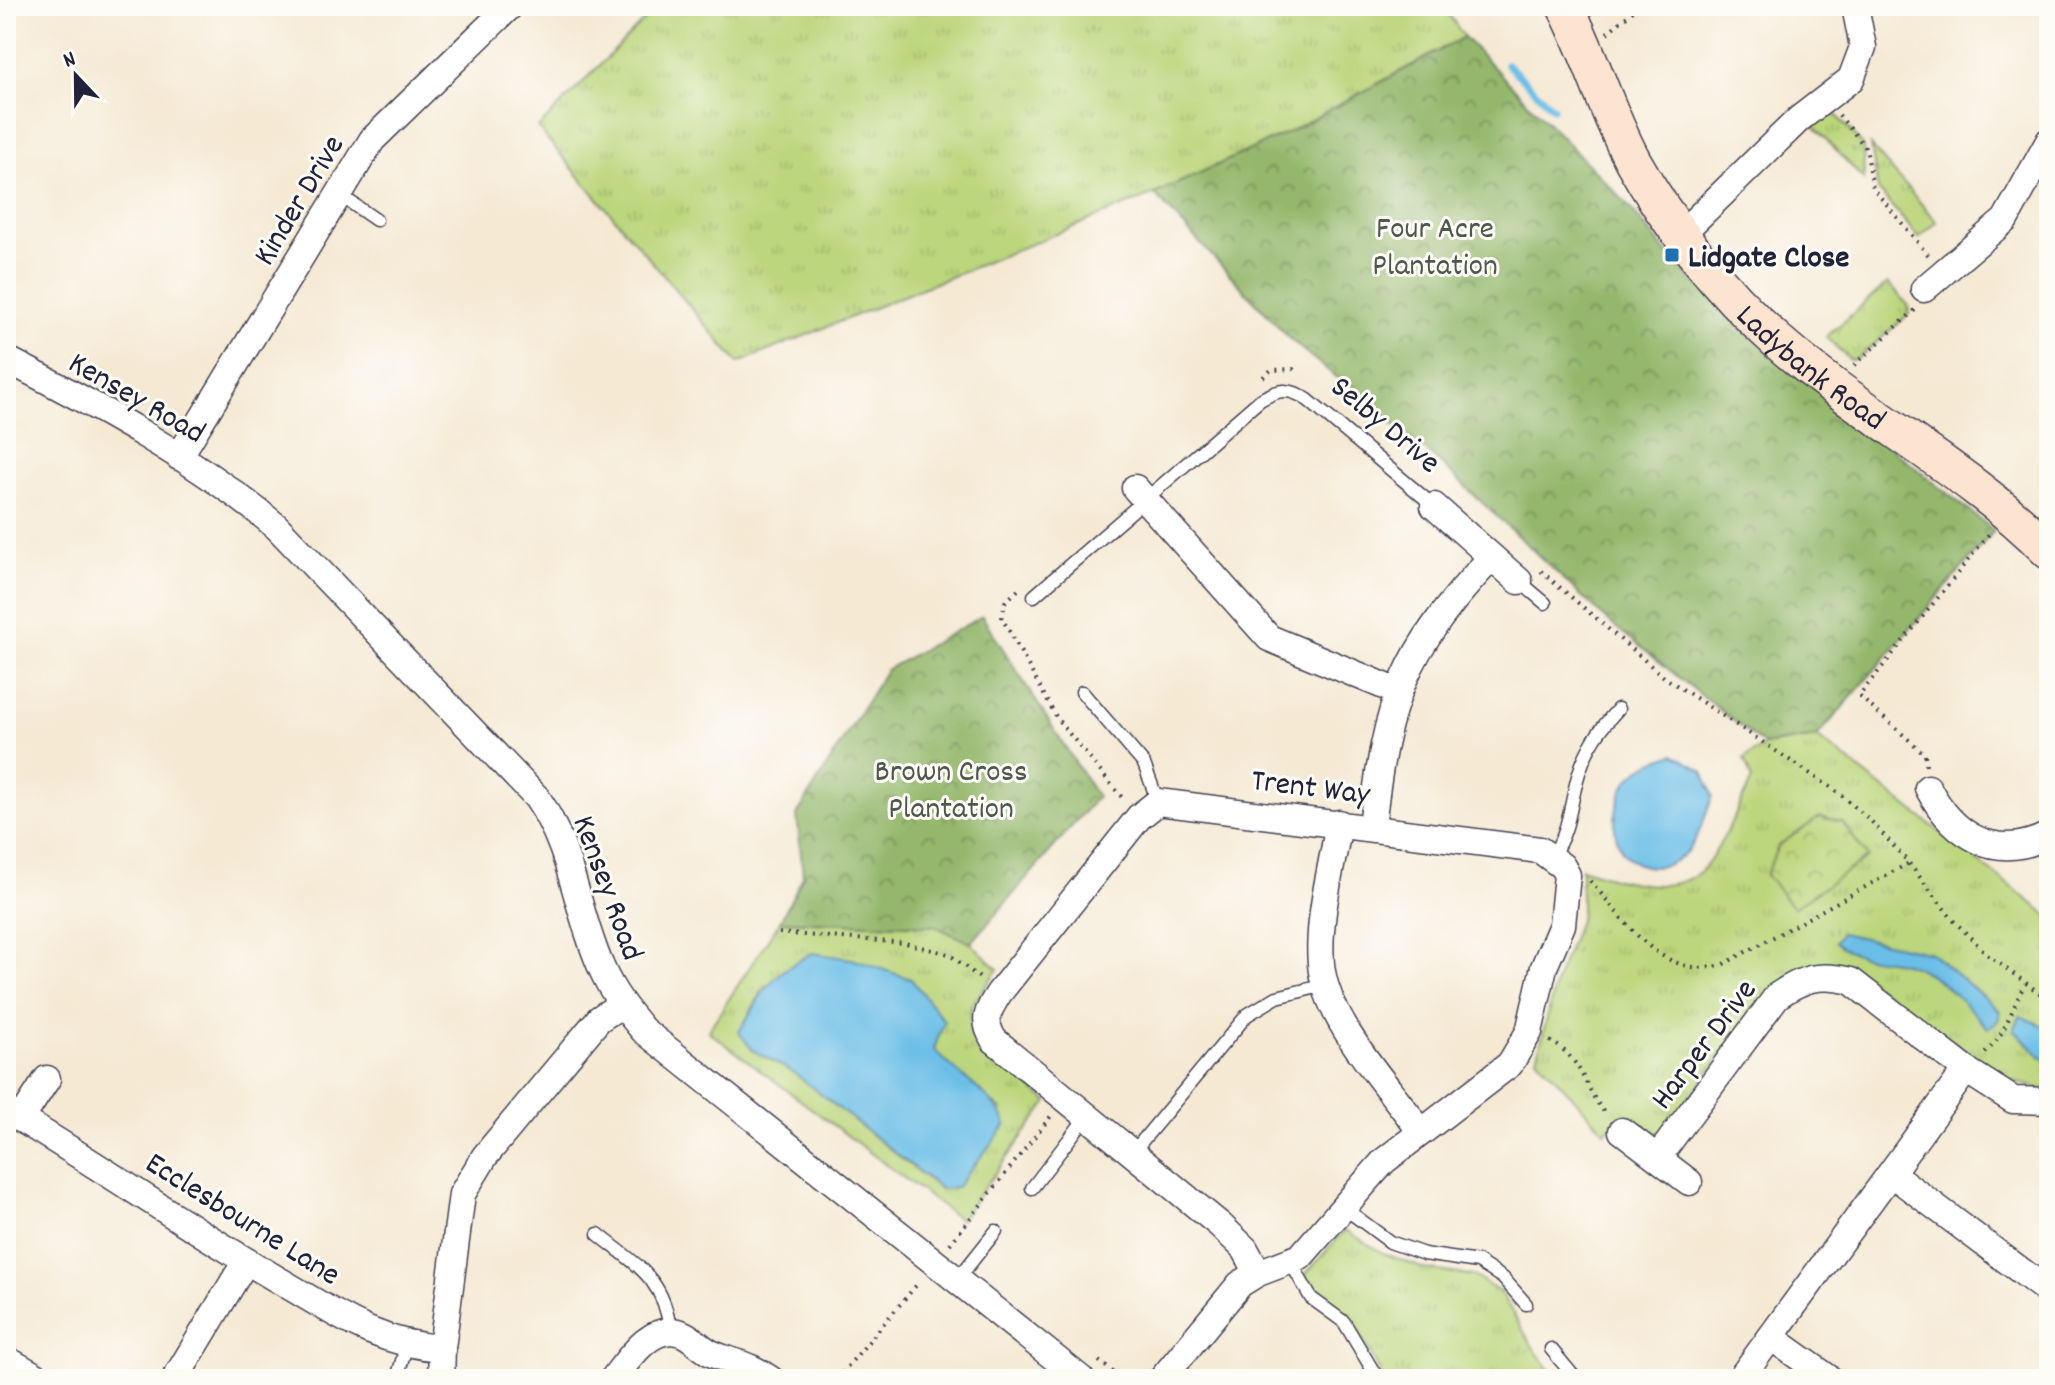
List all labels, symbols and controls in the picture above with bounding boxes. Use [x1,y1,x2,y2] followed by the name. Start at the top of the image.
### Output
[36,36,116,116] north arrow
[59,44,81,77] text: N
[244,127,358,276] street label: Kinder Drive
[1372,208,1498,291] park label: Four Acre Plantation
[1688,237,1849,283] place label: Lidgate Close
[1663,246,1681,264] marker: Lidgate Close
[1723,296,1893,444] street label: Ladybank Road
[58,343,213,458] street label: Kensey Road
[1319,367,1449,487] street label: Selby Drive
[875,751,1027,834] park label: Brown Cross Plantation
[1249,760,1373,820] street label: Trent Way
[558,810,653,968] street label: Kensey Road
[1642,971,1770,1121] street label: Harper Drive
[135,1143,348,1300] street label: Ecclesbourne Lane

